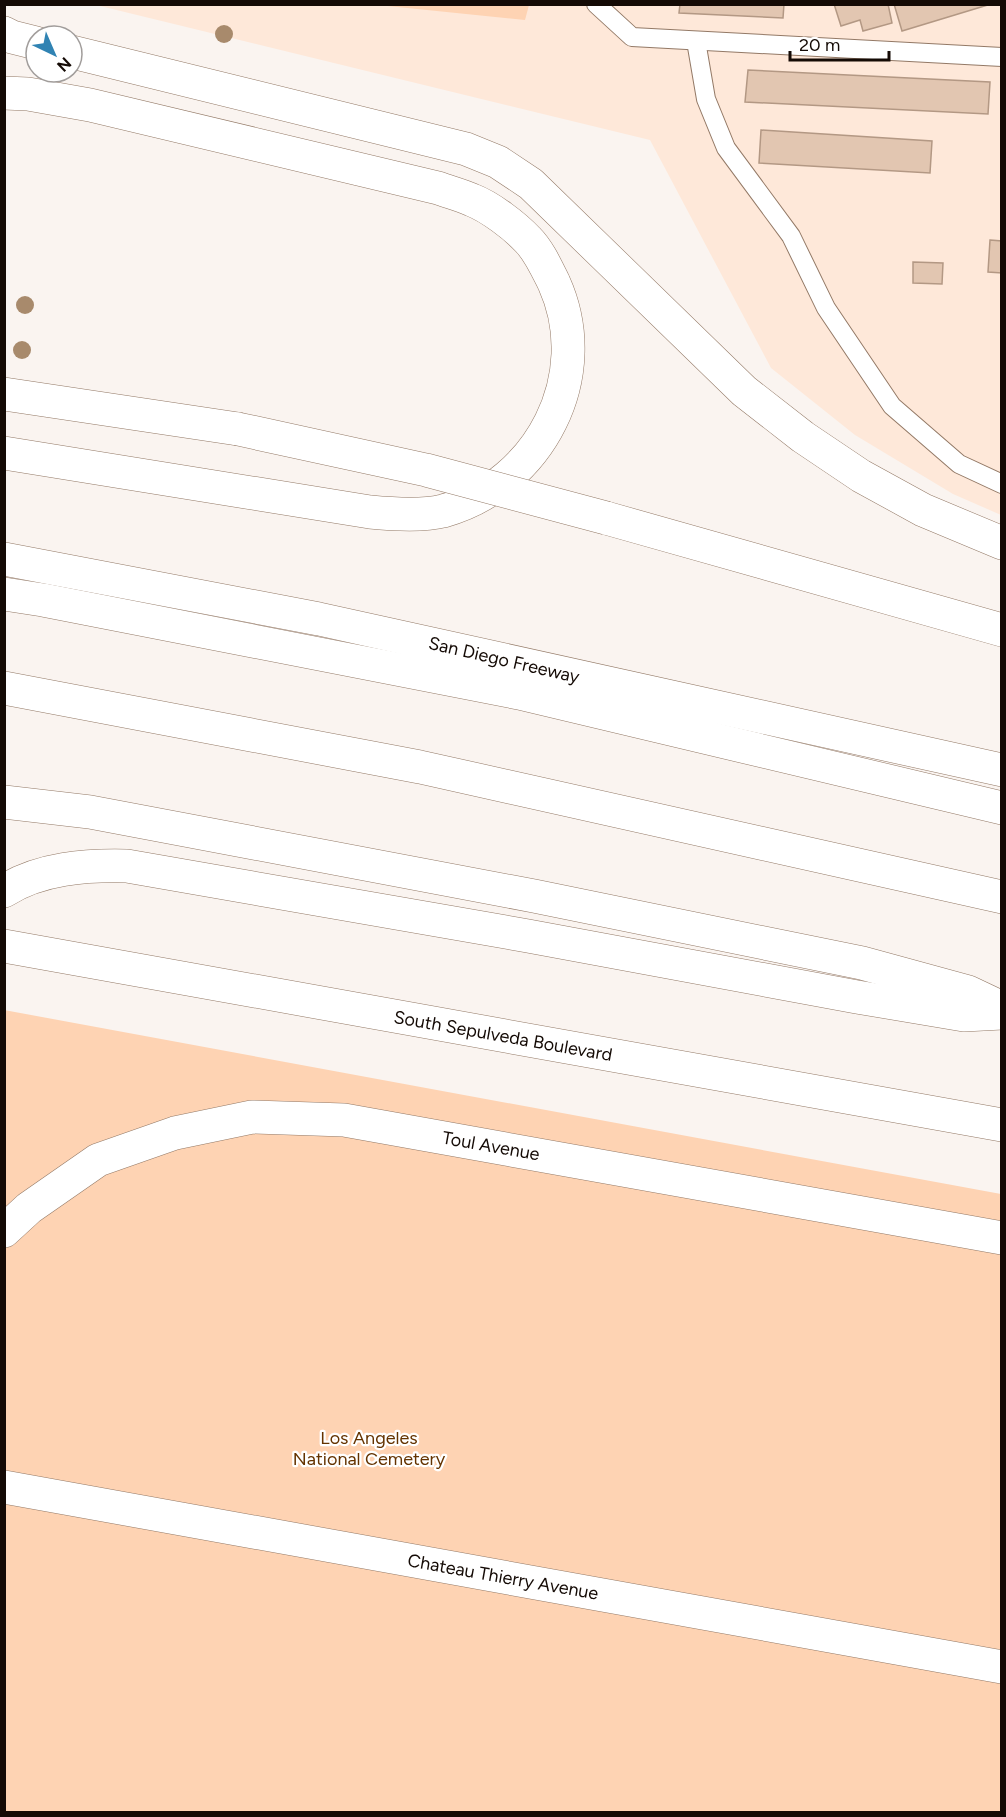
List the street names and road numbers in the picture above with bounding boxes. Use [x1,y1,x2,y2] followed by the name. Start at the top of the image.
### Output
[426,632,582,688] street label: San Diego Freeway
[392,1006,614,1066] street label: South Sepulveda Boulevard
[441,1127,542,1165] street label: Toul Avenue
[406,1549,600,1605] street label: Chateau Thierry Avenue

